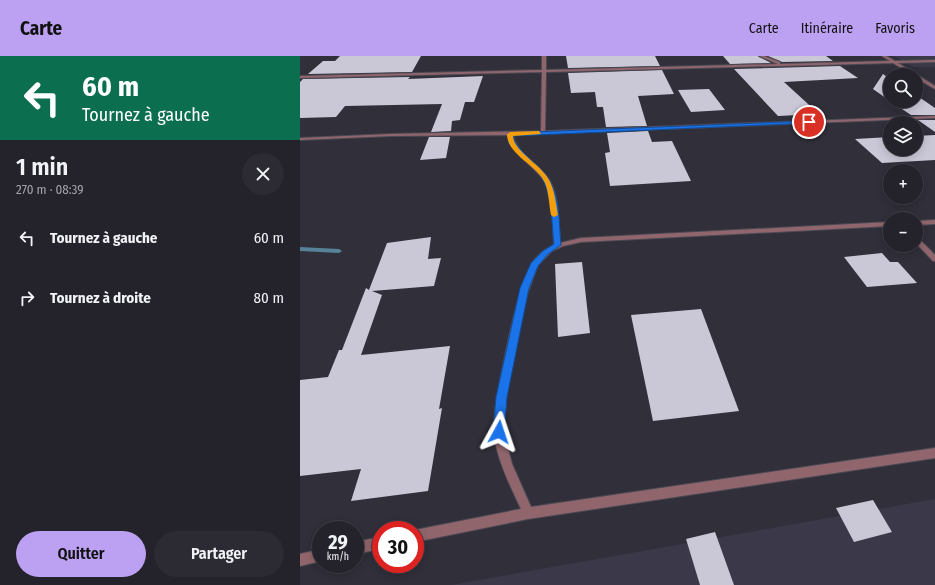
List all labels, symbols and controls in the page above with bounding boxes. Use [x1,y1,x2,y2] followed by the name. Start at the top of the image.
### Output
[20,17,62,40] text: Carte
[749,20,779,37] text: Carte
[801,20,853,37] text: Itinéraire
[875,20,915,37] text: Favoris
[883,68,923,252] map controls
[883,68,923,108] button: search
[82,70,139,103] text: 60 m
[16,72,68,124] icon: left
[82,104,210,126] text: Tournez à gauche
[792,105,826,139] pin
[798,111,820,133] icon: arrive
[883,116,923,156] button: layers
[16,153,68,181] text: 1 min
[242,153,284,195] button: close
[883,164,923,204] button: +
[16,182,84,197] text: 270 m · 08:39
[883,212,923,252] button: −
[16,227,38,249] icon: left
[50,229,157,247] text: Tournez à gauche
[254,229,284,247] text: 60 m
[16,287,38,309] icon: right
[50,289,151,307] text: Tournez à droite
[254,289,284,307] text: 80 m
[478,411,520,453] position arrow
[372,521,424,573] speed limit sign: 30
[328,530,348,554] text: 29
[16,531,146,577] button: Quitter
[154,531,284,577] button: Partager
[327,551,349,563] text: km/h

